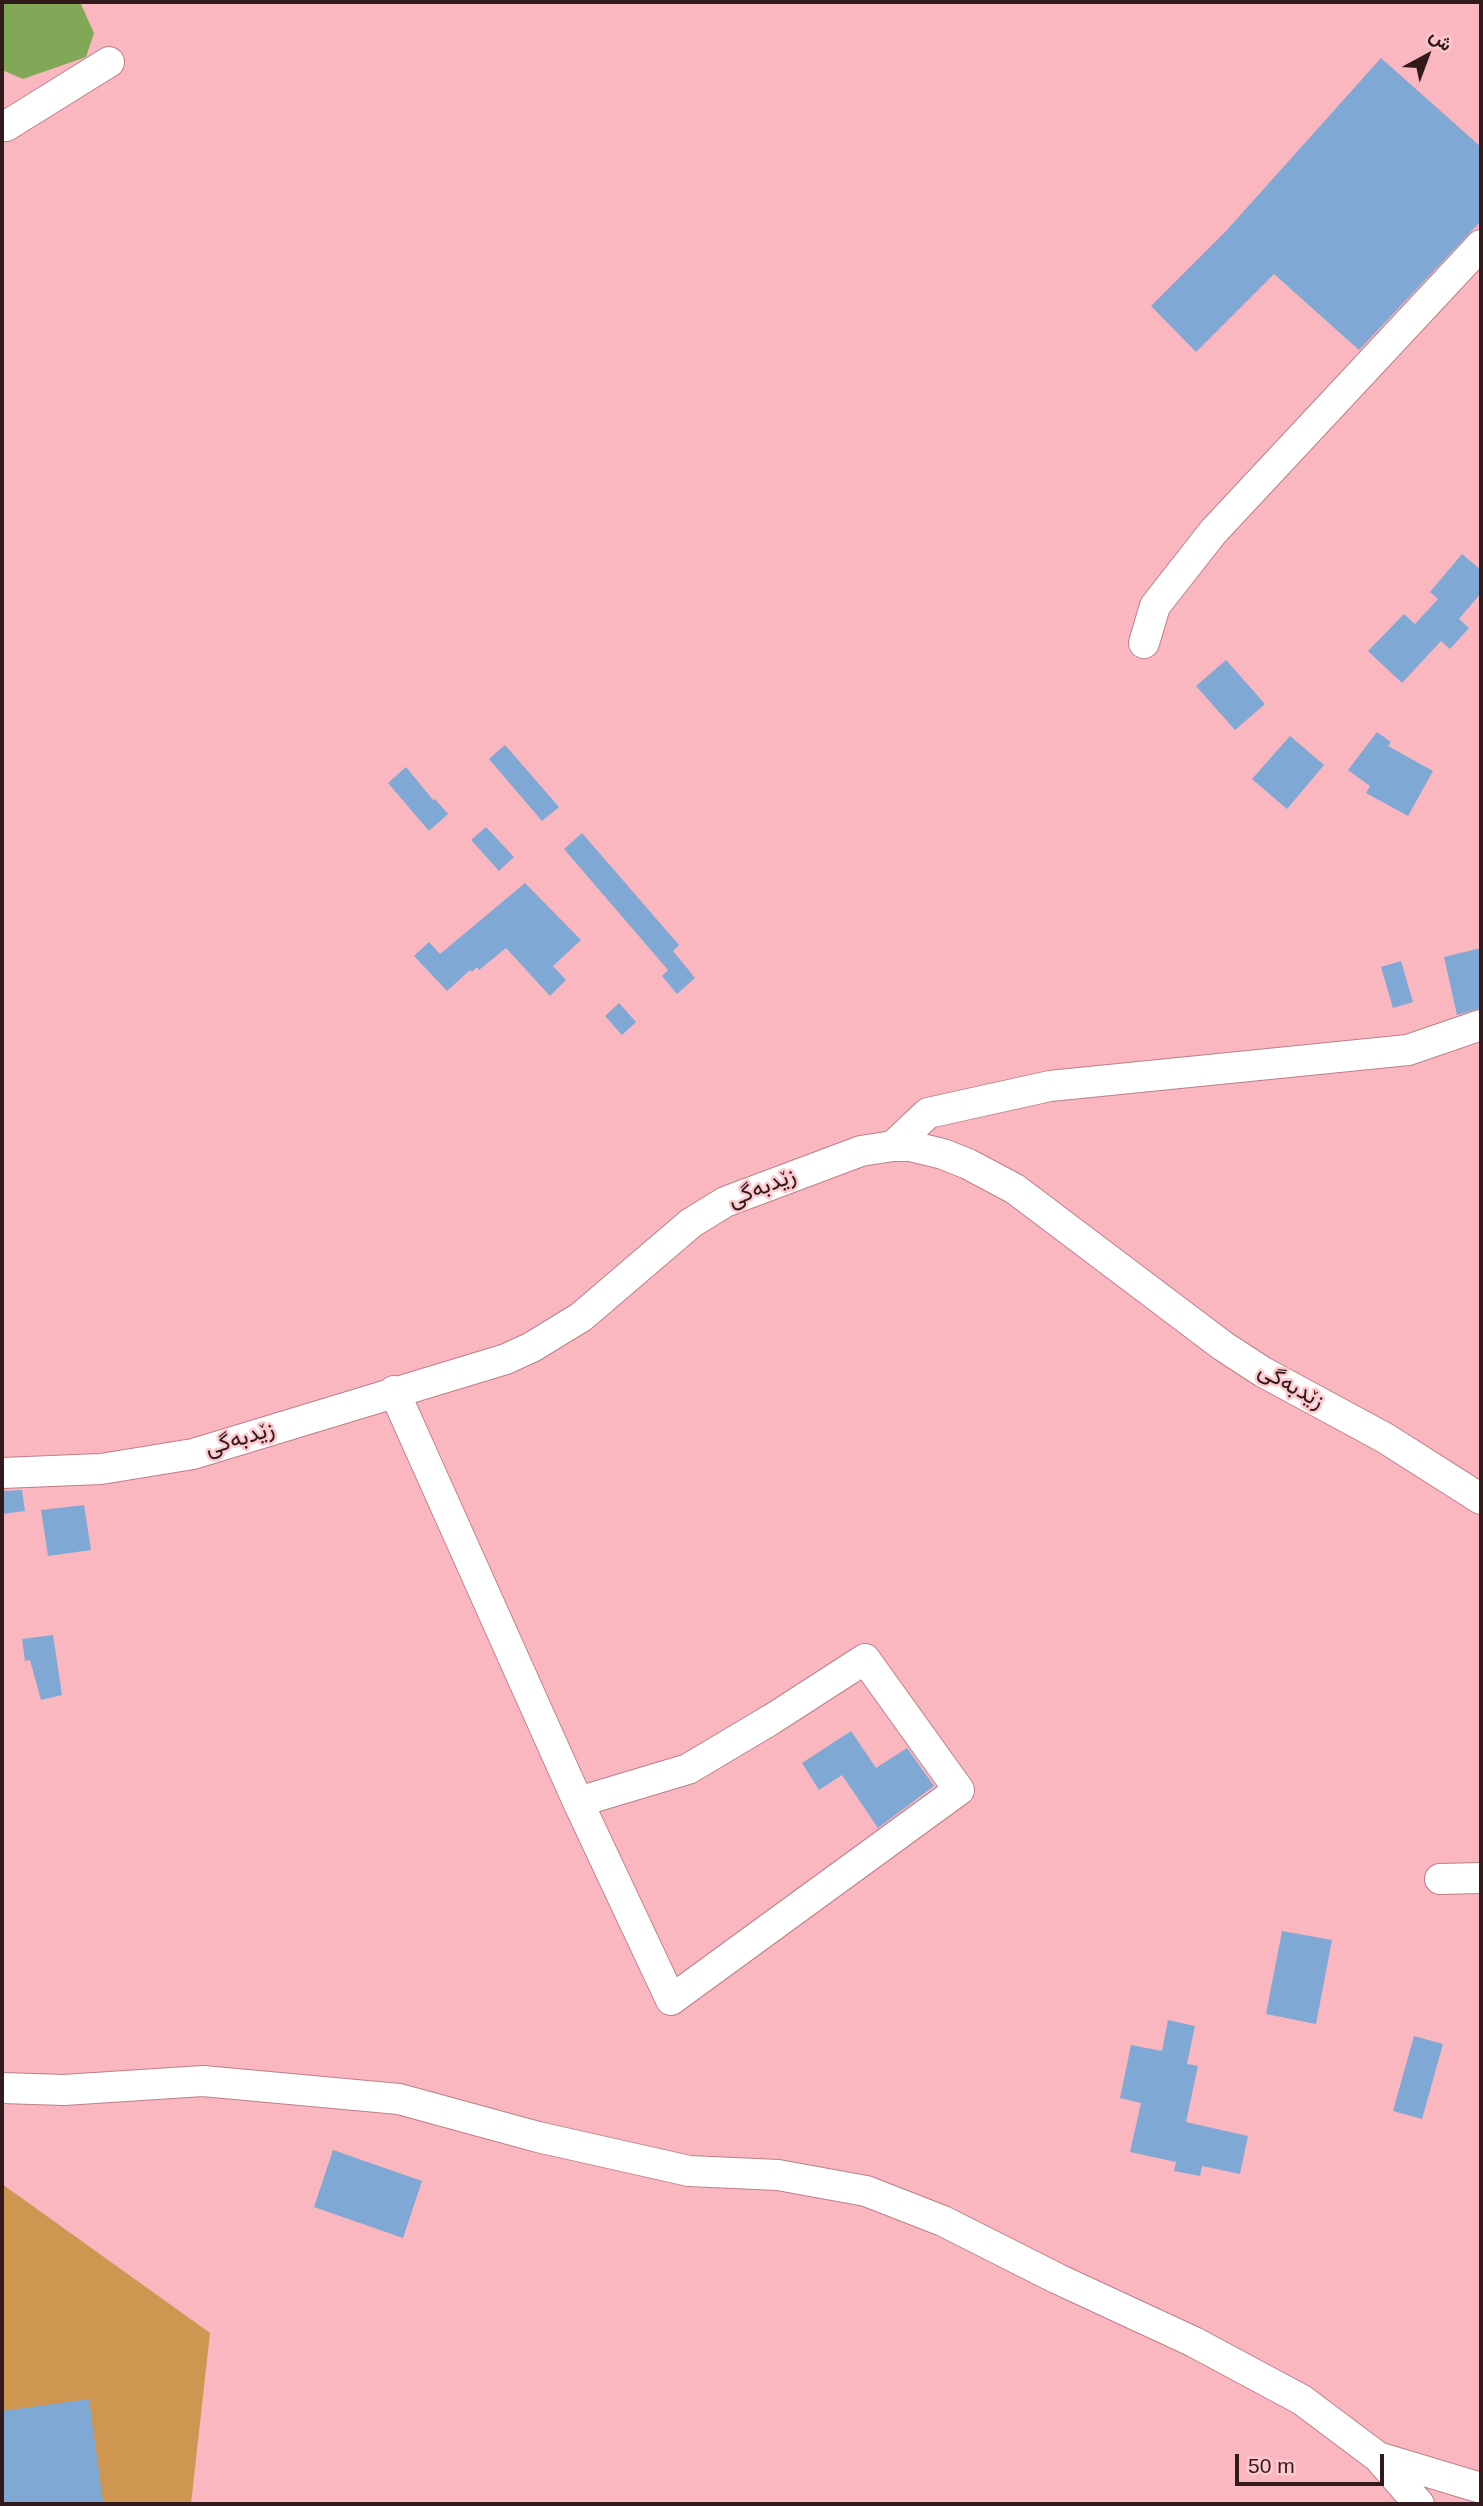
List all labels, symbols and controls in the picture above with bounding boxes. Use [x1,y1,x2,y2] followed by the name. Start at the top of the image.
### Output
[1392,21,1462,91] north arrow
[1426,24,1457,55] text: ش
[724,1162,800,1214] street label: زێدبەگی
[1253,1357,1329,1415] street label: زێدبەگی
[202,1415,278,1463] street label: زێدبەگی
[1238,2440,1387,2484] scale bar
[1248,2454,1295,2477] text: 50 m

